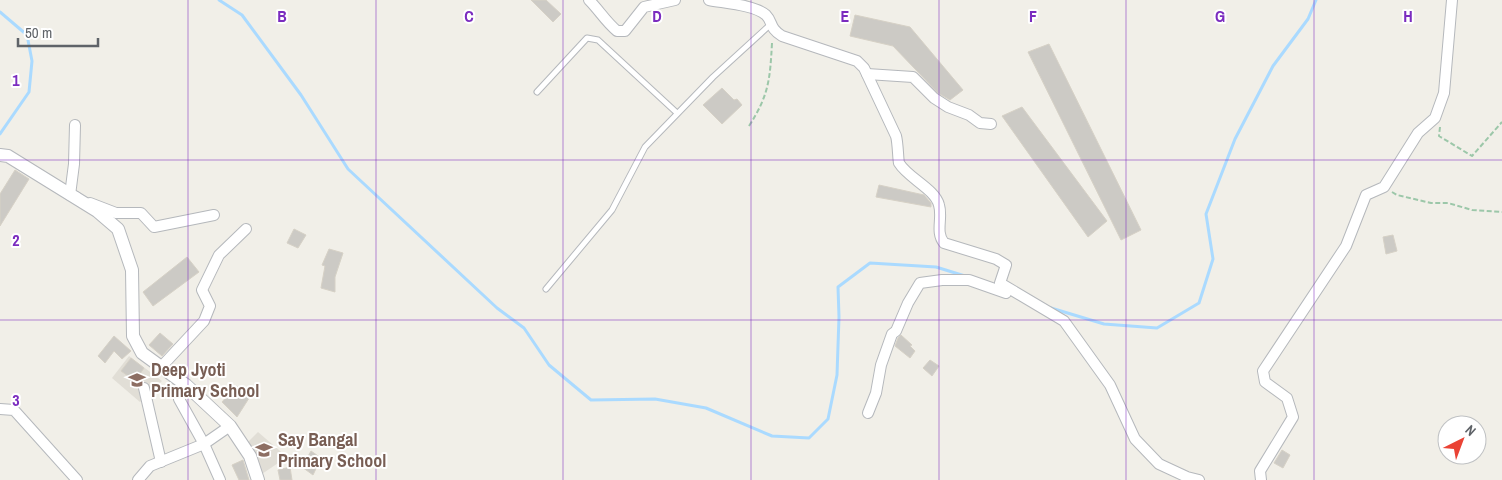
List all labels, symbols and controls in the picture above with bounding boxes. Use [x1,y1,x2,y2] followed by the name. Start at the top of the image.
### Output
[277,5,287,27] text: B
[464,5,474,27] text: C
[652,5,662,27] text: D
[841,5,850,27] text: E
[1029,5,1037,27] text: F
[1215,5,1225,27] text: G
[1403,5,1413,27] text: H
[18,15,98,47] scale bar
[25,22,52,43] text: 50 m
[12,69,20,91] text: 1
[12,229,20,251] text: 2
[151,357,259,403] place label: Deep Jyoti Primary School
[127,370,147,390] school or university icon: Deep Jyoti Primary School
[12,389,20,411] text: 3
[1437,415,1487,465] north arrow
[1462,421,1480,440] text: N
[278,427,386,473] place label: Say Bangal Primary School
[254,440,274,460] school or university icon: Say Bangal Primary School

